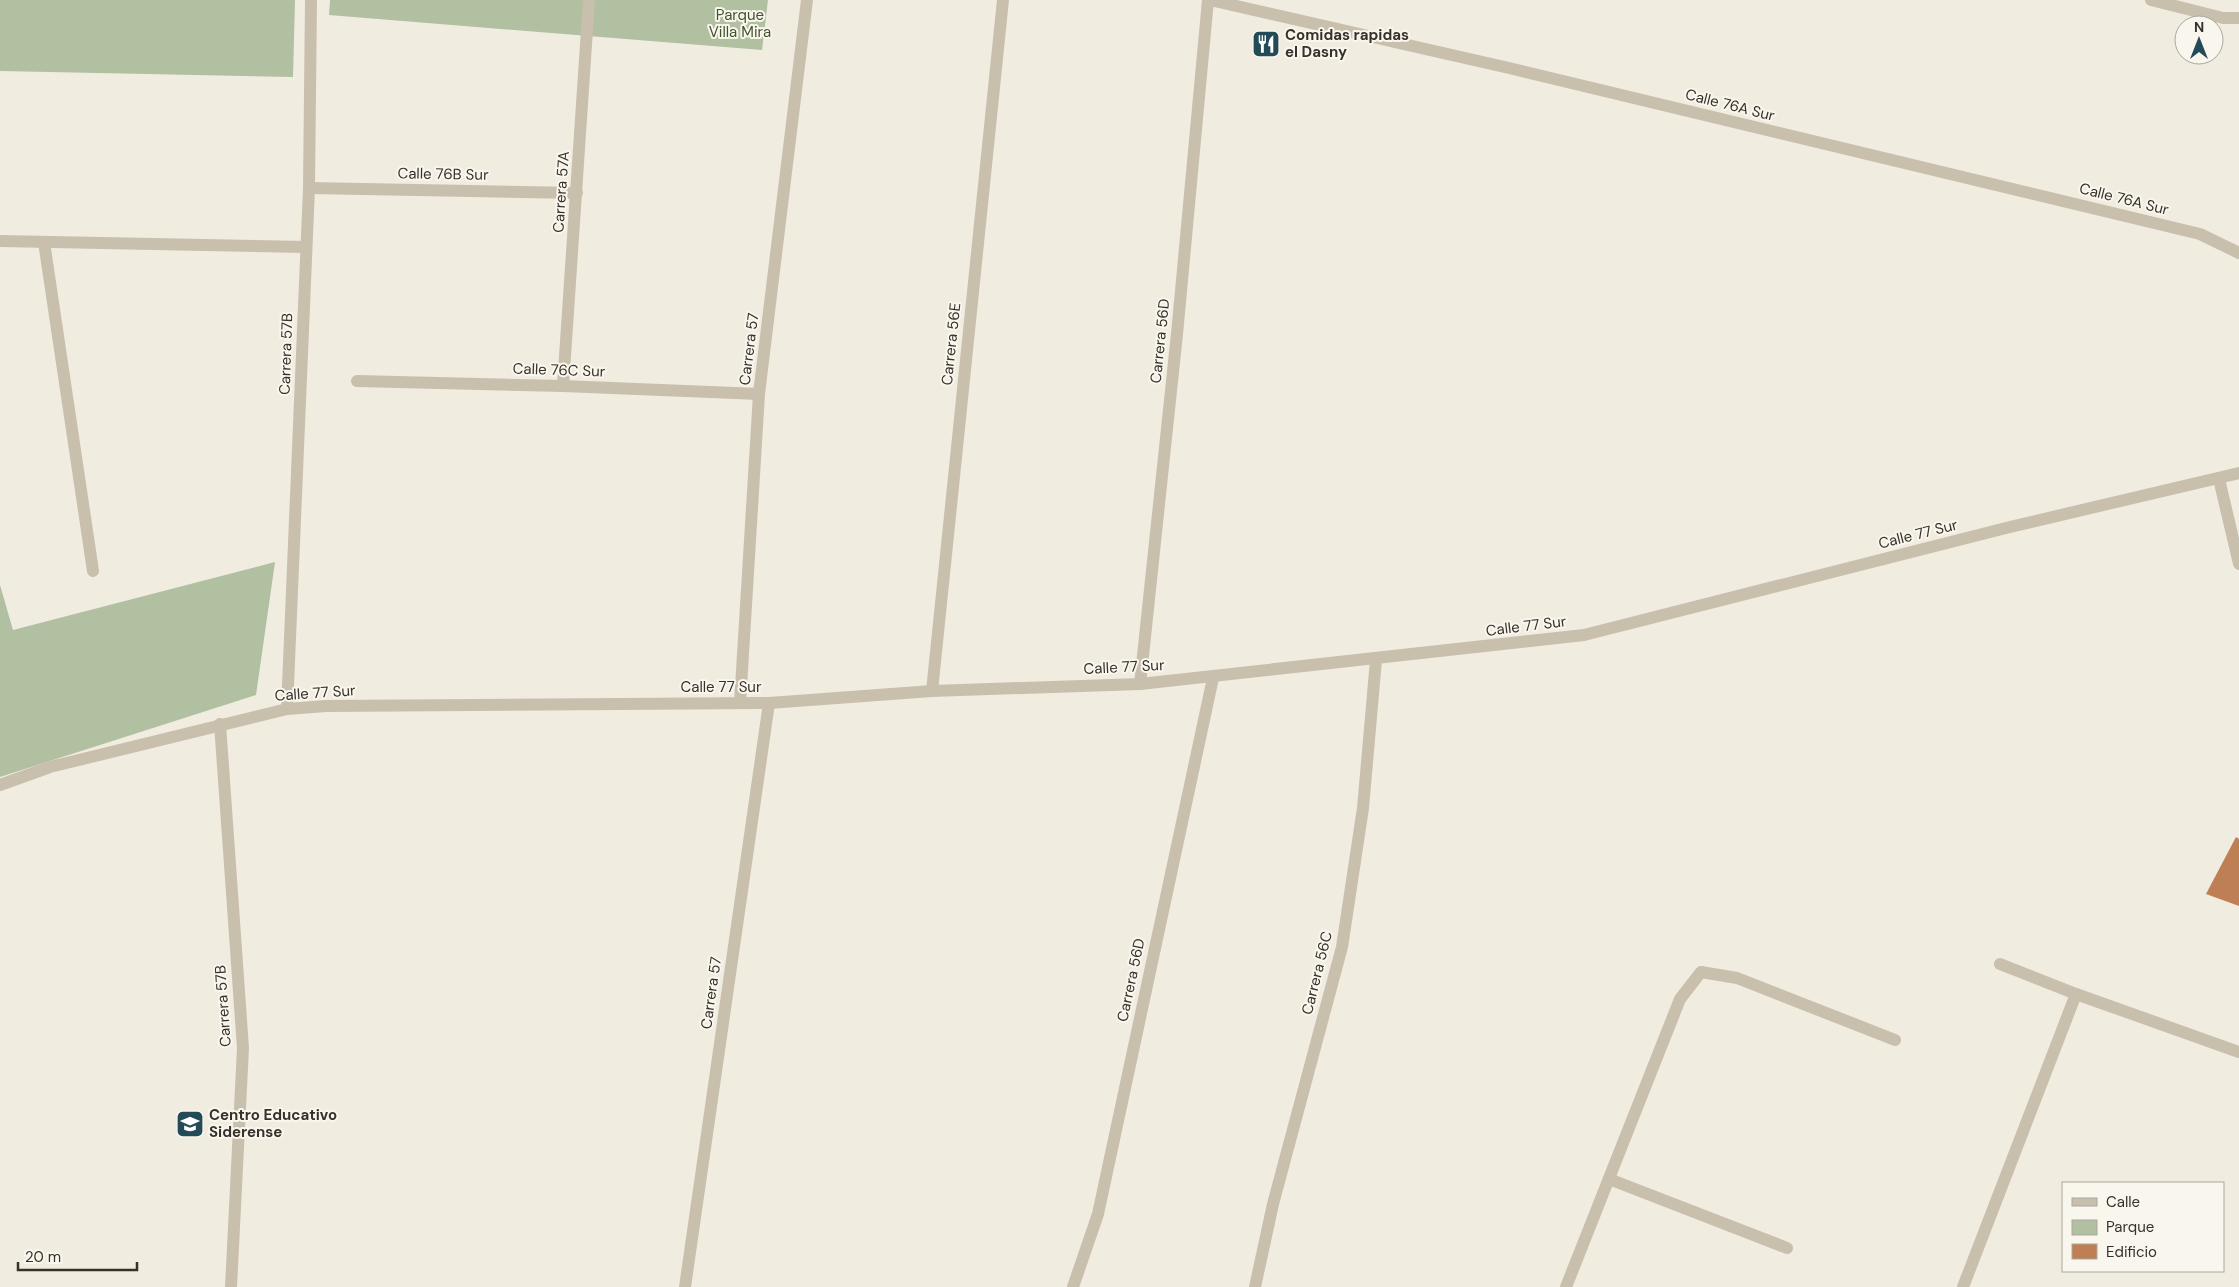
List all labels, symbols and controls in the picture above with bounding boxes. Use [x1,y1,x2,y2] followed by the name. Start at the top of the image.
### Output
[709,5,771,42] park label: Parque Villa Mira
[2174,15,2224,65] north arrow
[2194,18,2204,36] text: N
[1285,25,1409,62] place label: Comidas rapidas el Dasny
[1251,29,1281,59] restaurant icon: Comidas rapidas el Dasny
[1683,84,1777,126] street label: Calle 76A Sur
[548,151,574,233] street label: Carrera 57A
[397,163,489,185] street label: Calle 76B Sur
[2077,178,2171,220] street label: Calle 76A Sur
[1146,298,1174,384] street label: Carrera 56D
[937,302,965,386] street label: Carrera 56E
[735,312,763,386] street label: Carrera 57
[275,313,297,395] street label: Carrera 57B
[512,358,606,382] street label: Calle 76C Sur
[1876,514,1960,553] street label: Calle 77 Sur
[1485,611,1568,641] street label: Calle 77 Sur
[1083,655,1165,679] street label: Calle 77 Sur
[681,677,762,697] street label: Calle 77 Sur
[274,680,357,706] street label: Calle 77 Sur
[1297,929,1337,1017] street label: Carrera 56C
[1112,936,1150,1024] street label: Carrera 56D
[696,956,726,1030] street label: Carrera 57
[210,964,236,1048] street label: Carrera 57B
[209,1105,337,1142] place label: Centro Educativo Siderense
[175,1109,205,1139] school or university icon: Centro Educativo Siderense
[2062,1182,2224,1272] legend
[2106,1192,2140,1212] text: Calle
[2106,1217,2154,1237] text: Parque
[18,1240,136,1272] scale bar
[2106,1242,2157,1262] text: Edificio
[25,1247,61,1267] text: 20 m

